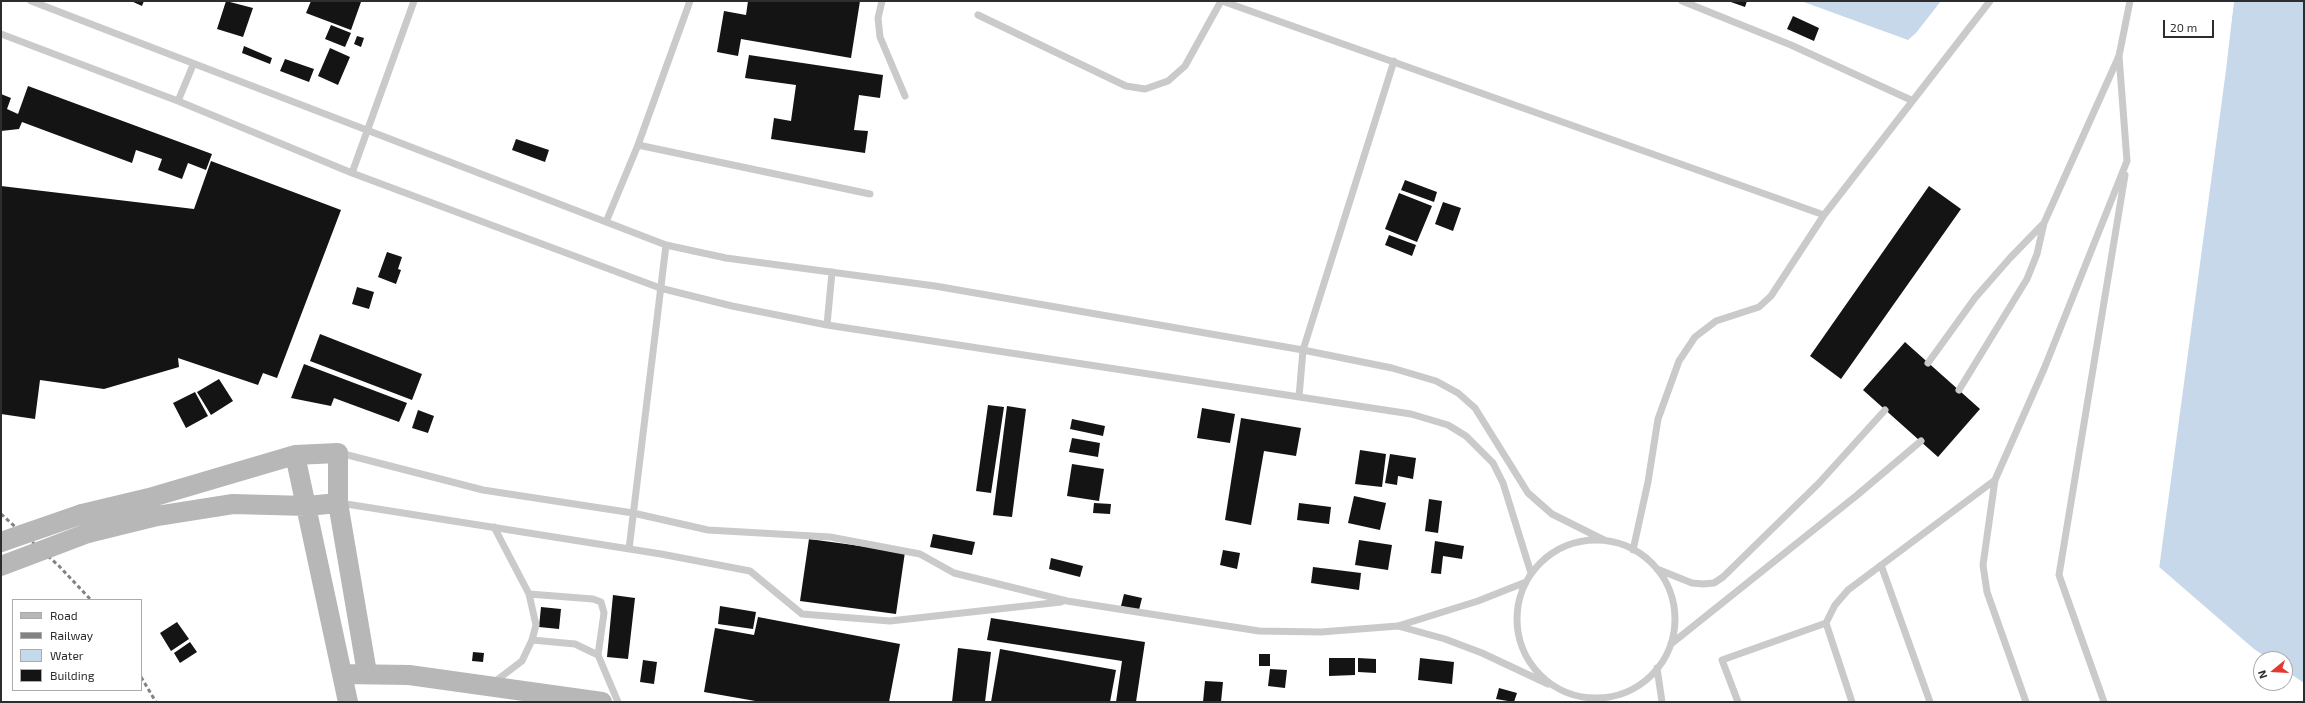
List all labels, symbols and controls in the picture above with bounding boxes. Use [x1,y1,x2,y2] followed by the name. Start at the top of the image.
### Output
[2165,12,2216,38] scale bar
[2170,20,2197,34] text: 20 m
[12,599,142,691] legend
[50,608,78,622] text: Road
[50,628,93,642] text: Railway
[50,648,84,662] text: Water
[2253,651,2293,691] north arrow
[50,668,94,682] text: Building
[2255,669,2269,680] text: N

